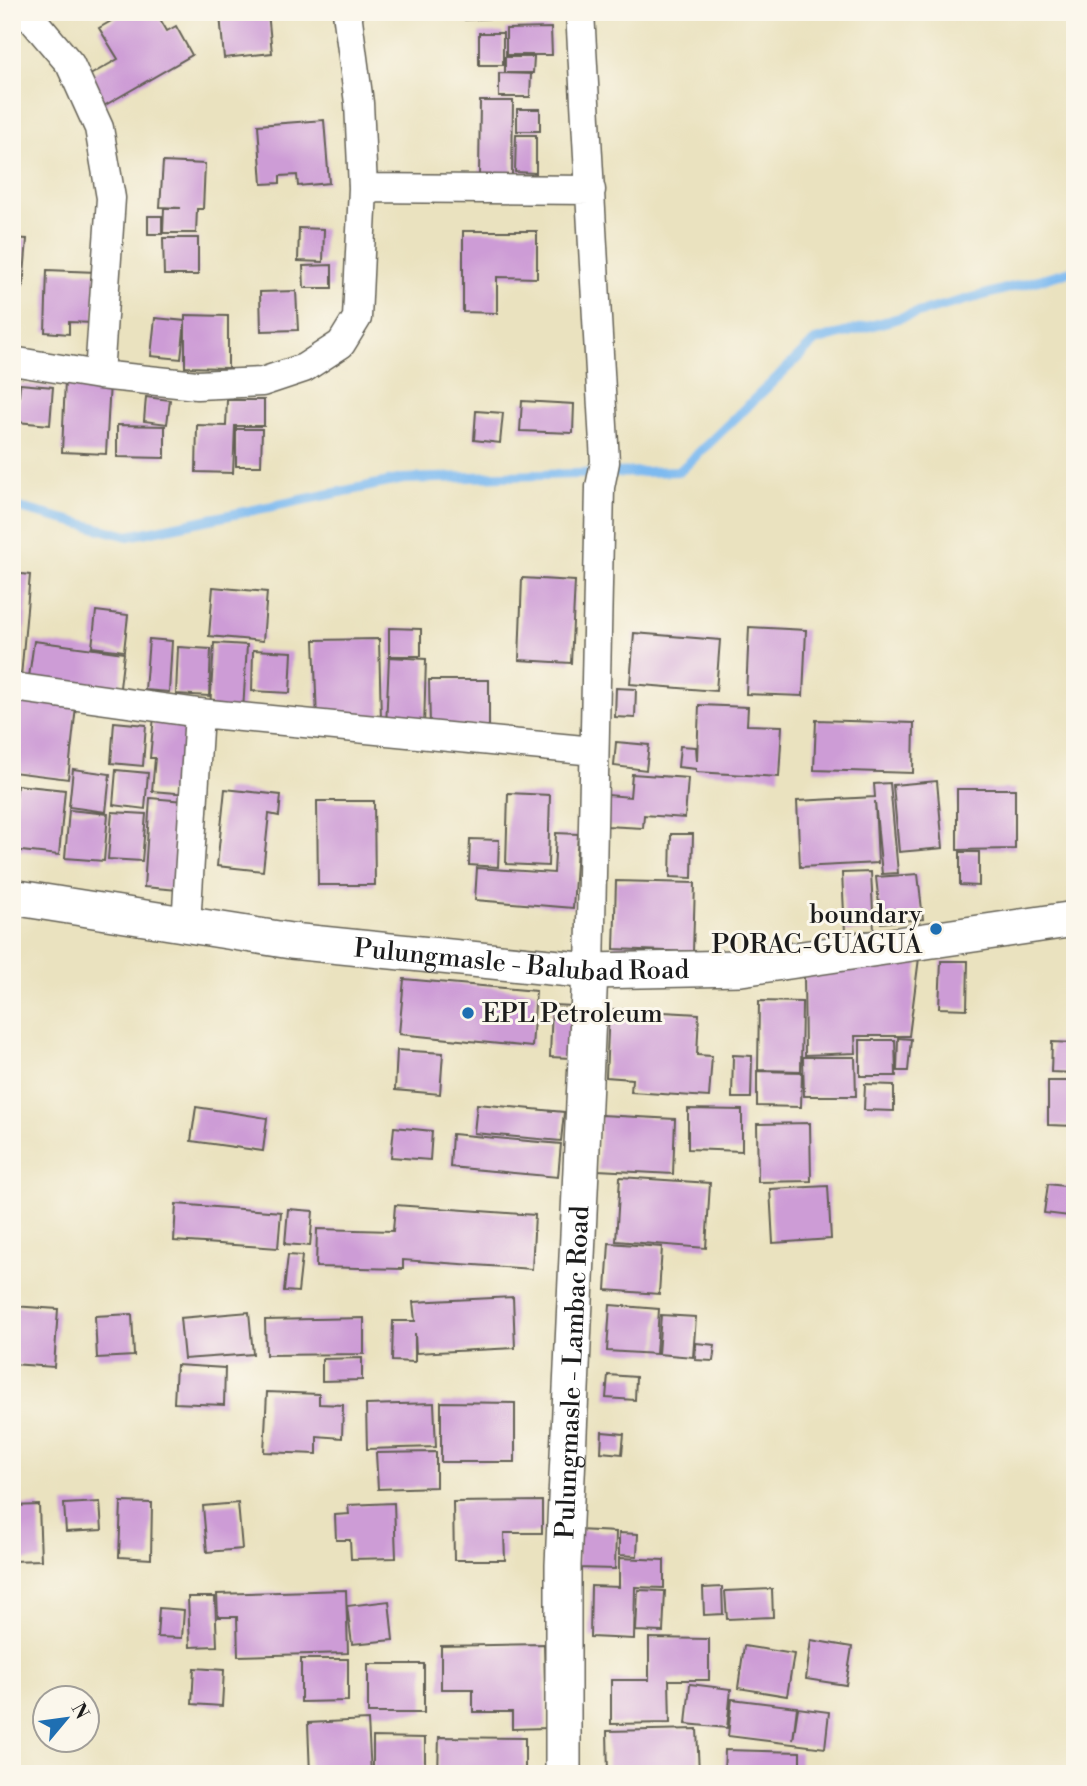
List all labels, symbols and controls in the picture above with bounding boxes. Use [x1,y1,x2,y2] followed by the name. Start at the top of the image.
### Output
[711,899,923,961] place label: boundary PORAC-GUAGUA
[928,921,944,937] marker: boundary PORAC-GUAGUA
[353,932,690,988] street label: Pulungmasle - Balubad Road
[482,998,663,1030] place label: EPL Petroleum
[460,1005,476,1021] marker: EPL Petroleum
[549,1205,596,1540] street label: Pulungmasle - Lambac Road
[32,1684,102,1754] north arrow
[66,1699,94,1724] text: N

